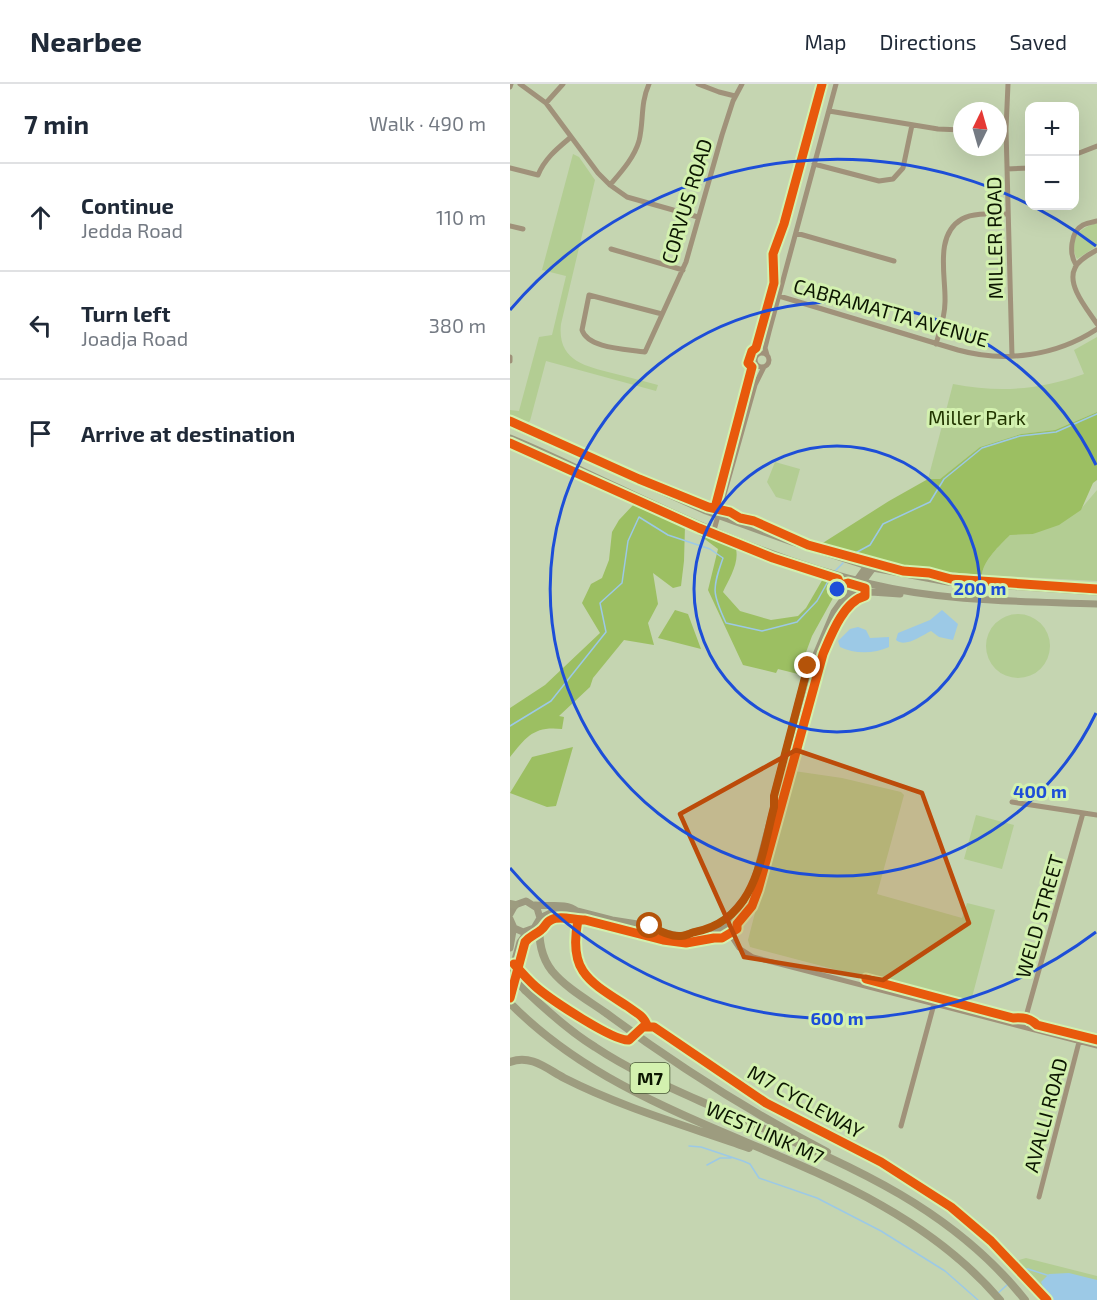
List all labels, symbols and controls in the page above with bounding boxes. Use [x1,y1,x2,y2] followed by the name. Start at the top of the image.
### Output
[30,24,142,58] text: Nearbee
[804,29,847,54] text: Map
[880,29,976,54] text: Directions
[1009,29,1067,54] text: Saved
[953,102,1007,156] north arrow
[1025,102,1079,210] map controls
[1025,102,1079,156] button: +
[24,108,89,139] text: 7 min
[369,111,486,135] text: Walk · 490 m
[656,136,716,266] street label: CORVUS ROAD
[1025,156,1079,210] button: −
[981,176,1007,300] street label: MILLER ROAD
[81,192,174,218] text: Continue
[24,201,57,234] icon: ahead
[436,205,486,229] text: 110 m
[81,218,183,242] text: Jedda Road
[791,273,991,351] street label: CABRAMATTA AVENUE
[81,300,170,326] text: Turn left
[24,309,57,342] icon: left
[429,313,486,337] text: 380 m
[81,326,188,350] text: Joadja Road
[928,405,1026,429] park label: Miller Park
[24,417,57,450] icon: arrive
[81,420,295,446] text: Arrive at destination
[954,577,1006,599] text: 200 m
[827,579,847,599] centre of rings
[794,652,820,678] route end
[1013,780,1067,802] text: 400 m
[1010,851,1068,981] street label: WELD STREET
[636,912,662,938] route start
[810,1007,864,1029] text: 600 m
[1018,1055,1072,1175] street label: AVALLI ROAD
[744,1059,869,1143] street label: M7 CYCLEWAY
[630,1063,670,1093] road number: M7
[702,1095,828,1169] street label: WESTLINK M7

